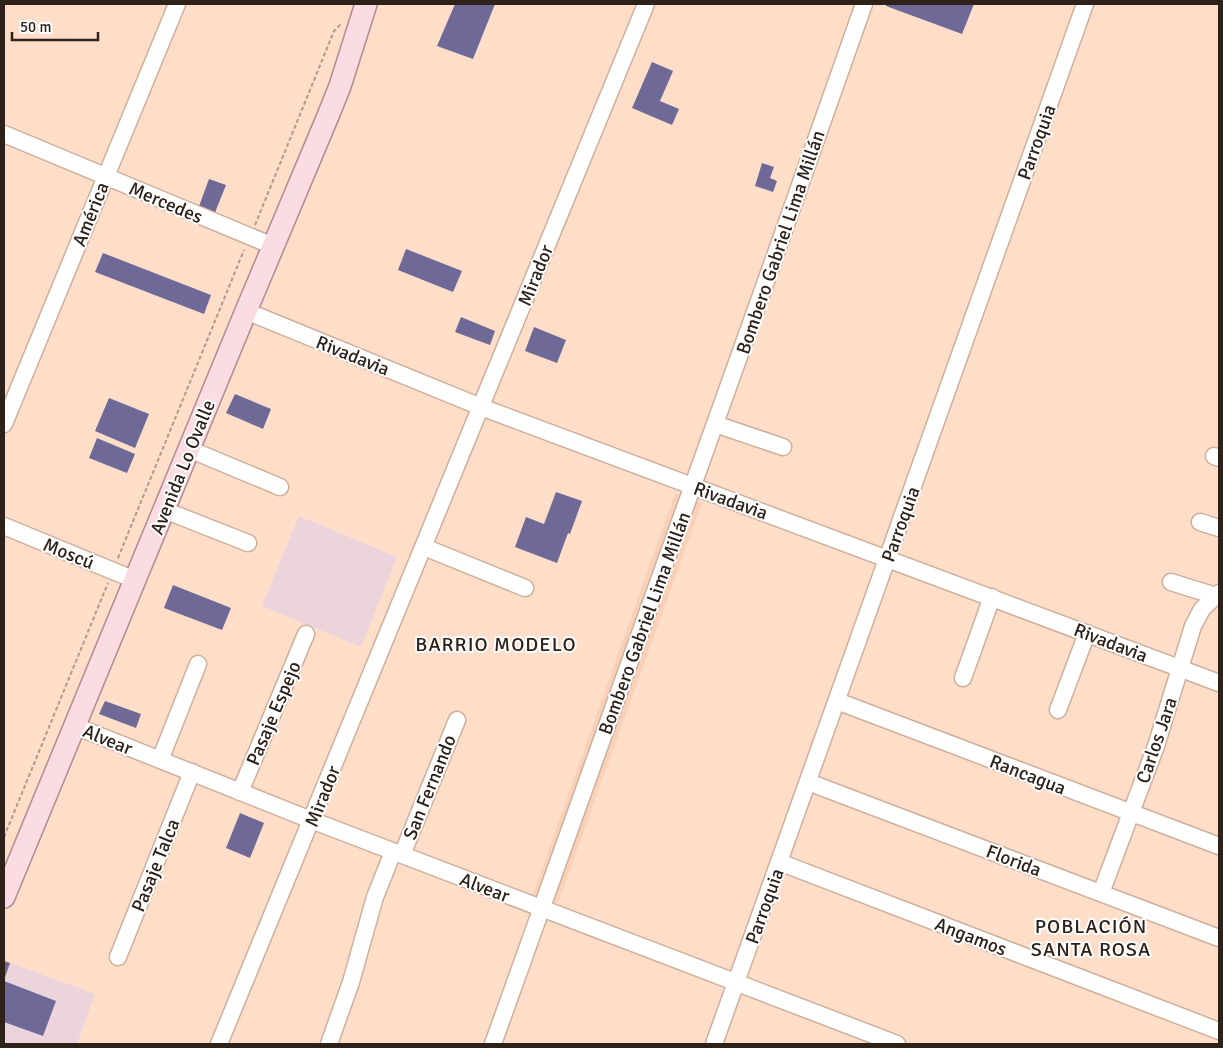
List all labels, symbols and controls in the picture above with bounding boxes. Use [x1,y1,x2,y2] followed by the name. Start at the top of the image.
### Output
[12,10,99,42] scale bar
[20,18,51,36] text: 50 m
[1012,101,1062,183] street label: Parroquia
[731,127,831,358] street label: Bombero Gabriel Lima Millán
[125,177,206,229] street label: Mercedes
[67,179,115,250] street label: América
[513,241,559,309] street label: Mirador
[312,330,393,382] street label: Rivadavia
[145,397,221,538] street label: Avenida Lo Ovalle
[690,476,771,525] street label: Rivadavia
[876,483,926,565] street label: Parroquia
[593,509,696,738] street label: Bombero Gabriel Lima Millán
[40,533,98,575] street label: Moscú
[1070,618,1151,668] street label: Rivadavia
[415,632,577,657] district label: BARRIO MODELO
[241,658,307,769] street label: Pasaje Espejo
[1131,694,1183,787] street label: Carlos Jara
[79,719,136,761] street label: Alvear
[398,731,462,843] street label: San Fernando
[986,749,1069,800] street label: Rancagua
[300,762,346,830] street label: Mirador
[126,815,186,916] street label: Pasaje Talca
[983,839,1045,882] street label: Florida
[740,865,790,947] street label: Parroquia
[456,868,513,908] street label: Alvear
[931,912,1010,962] street label: Angamos
[1031,914,1151,962] district label: POBLACIÓN SANTA ROSA

